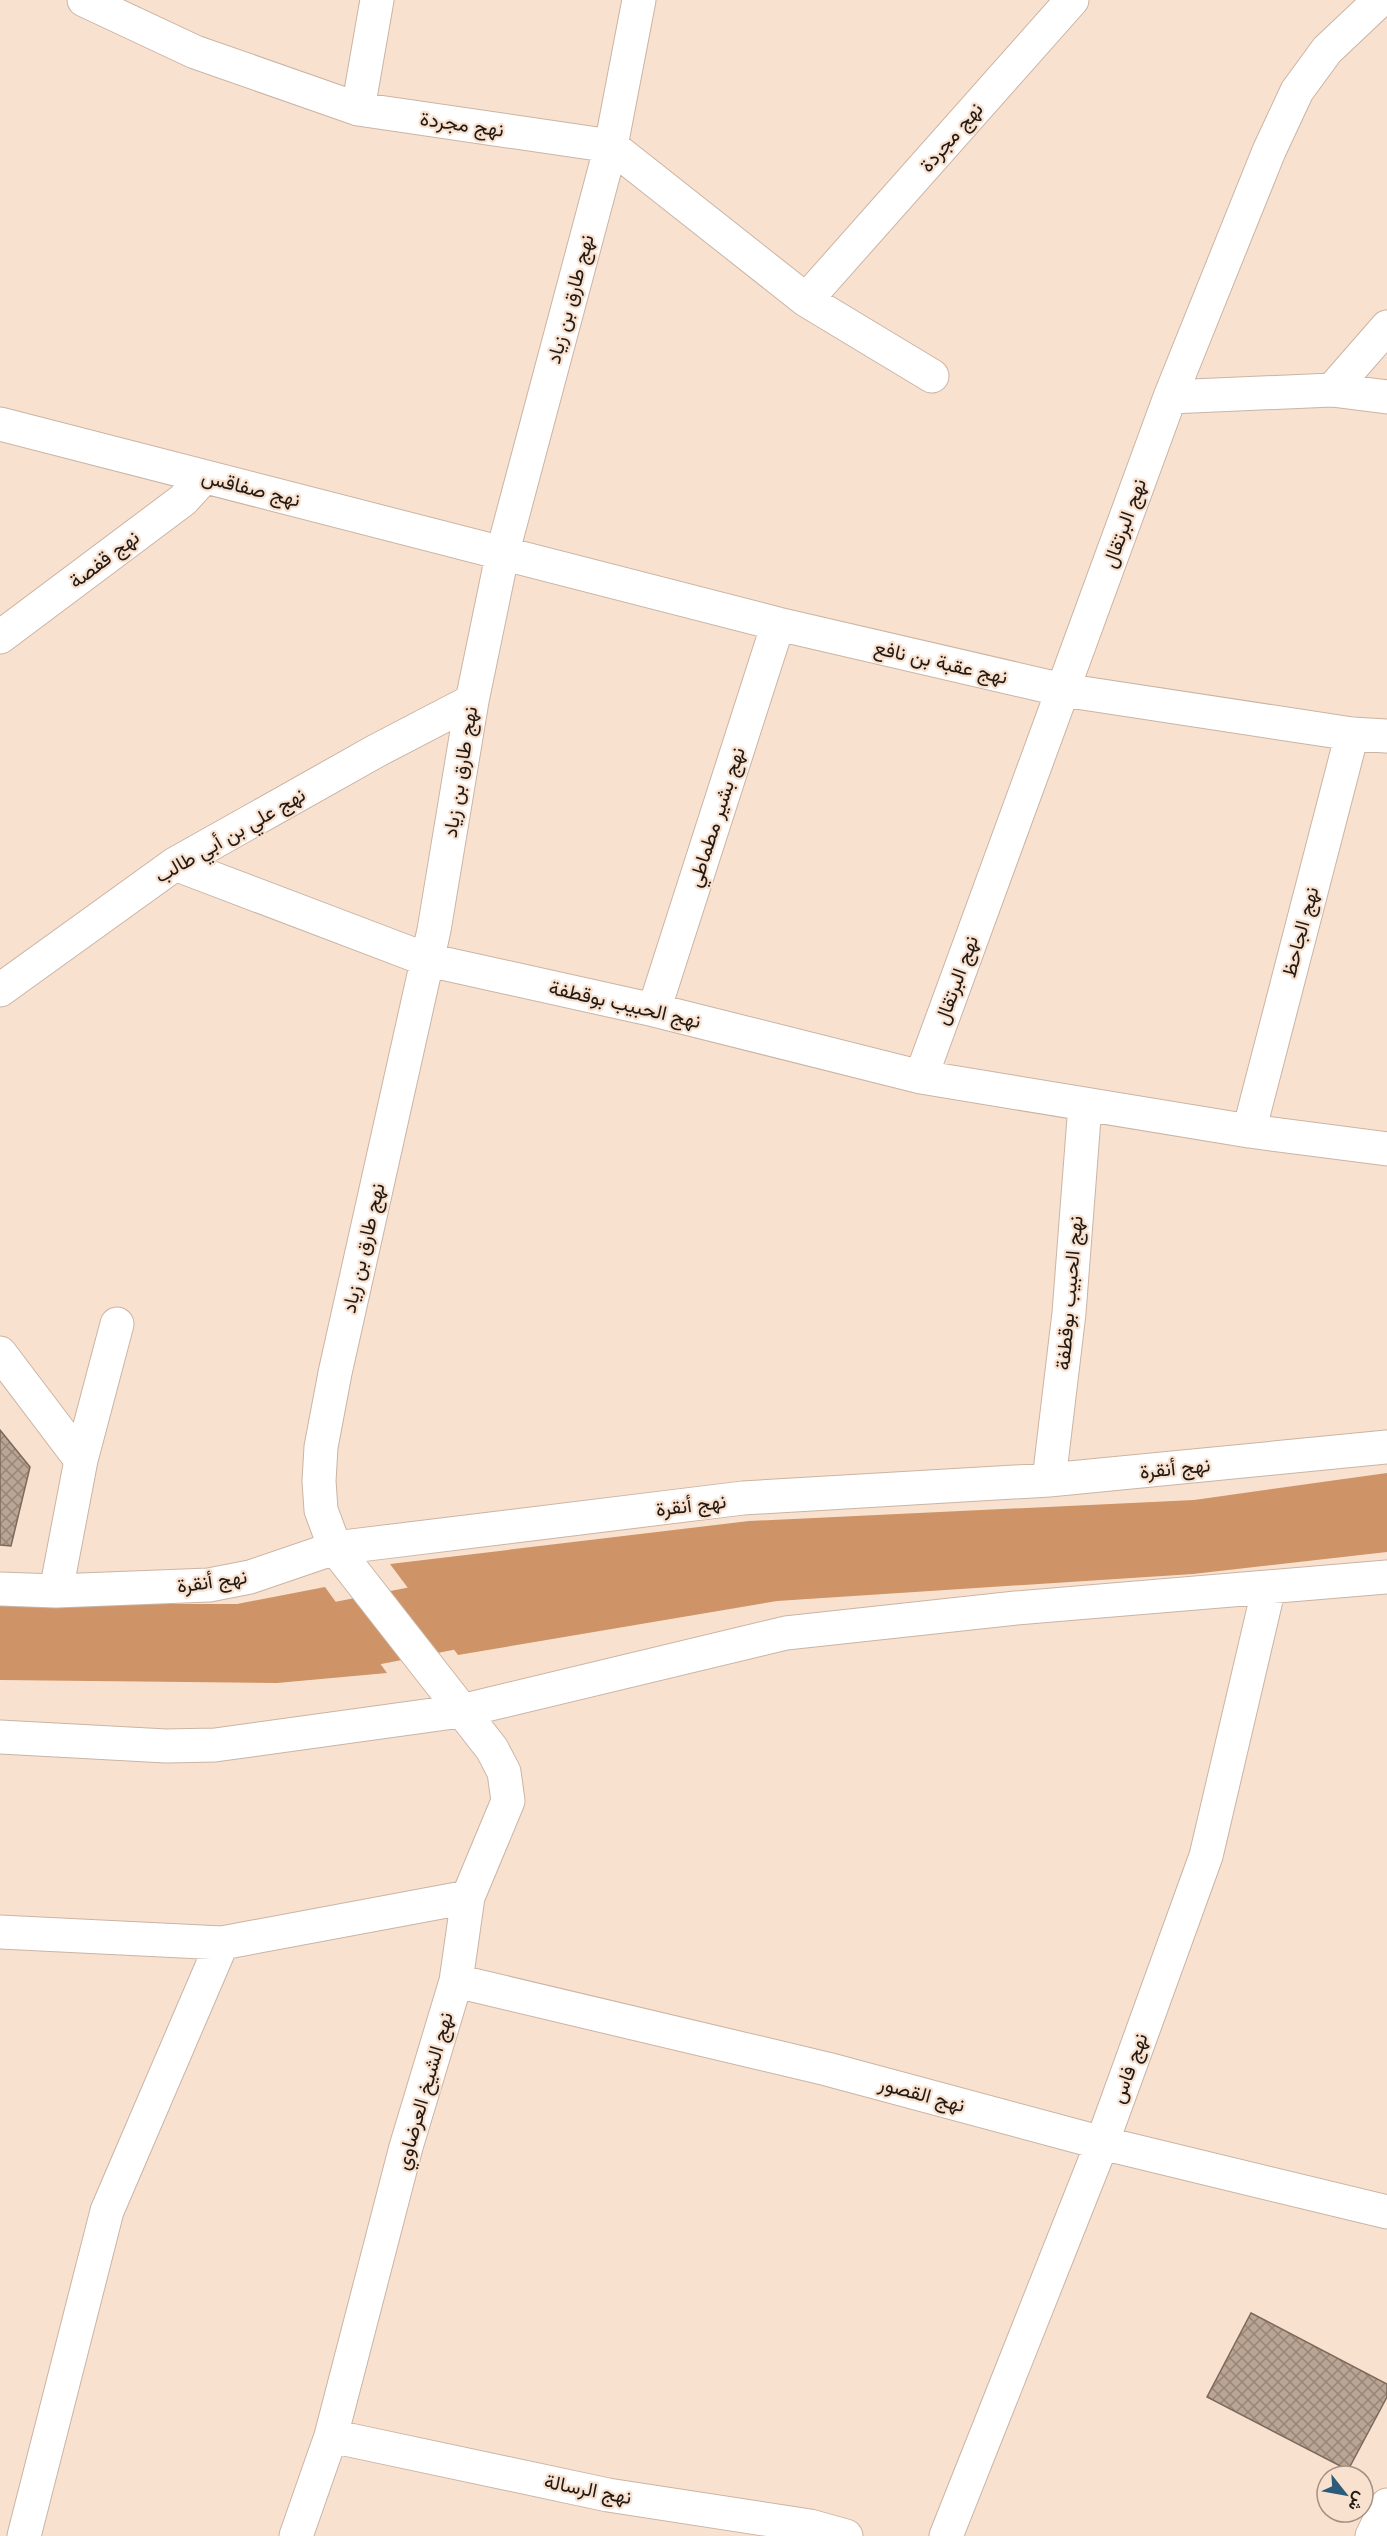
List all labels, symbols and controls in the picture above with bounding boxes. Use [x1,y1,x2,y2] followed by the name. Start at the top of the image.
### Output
[915,98,989,178] street label: نهج مجردة
[418,107,505,144] street label: نهج مجردة
[542,232,601,367] street label: نهج طارق بن زياد
[199,465,303,514] street label: نهج صفاقس
[1098,475,1153,572] street label: نهج البرتقال
[65,526,145,595] street label: نهج قفصة
[871,636,1010,691] street label: نهج عقبة بن نافع
[439,705,484,840] street label: نهج طارق بن زياد
[683,744,755,892] street label: نهج بشير مطماطي
[151,783,312,892] street label: نهج علي بن أبي طالب
[1277,884,1326,981] street label: نهج الجاحظ
[930,932,985,1029] street label: نهج البرتقال
[546,976,703,1035] street label: نهج الحبيب بوقطفة
[337,1181,392,1316] street label: نهج طارق بن زياد
[1051,1215,1090,1371] street label: نهج الحبيب بوقطفة
[1139,1453,1212,1486] street label: نهج أنقرة
[655,1490,728,1523] street label: نهج أنقرة
[175,1565,249,1600] street label: نهج أنقرة
[391,2010,463,2174] street label: نهج الشيخ العرضاوي
[1106,2030,1155,2107] street label: نهج فاس
[875,2072,967,2119] street label: نهج القصور
[1315,2464,1375,2524] north arrow
[542,2470,634,2511] street label: نهج الرسالة
[1344,2488,1370,2514] text: ش

